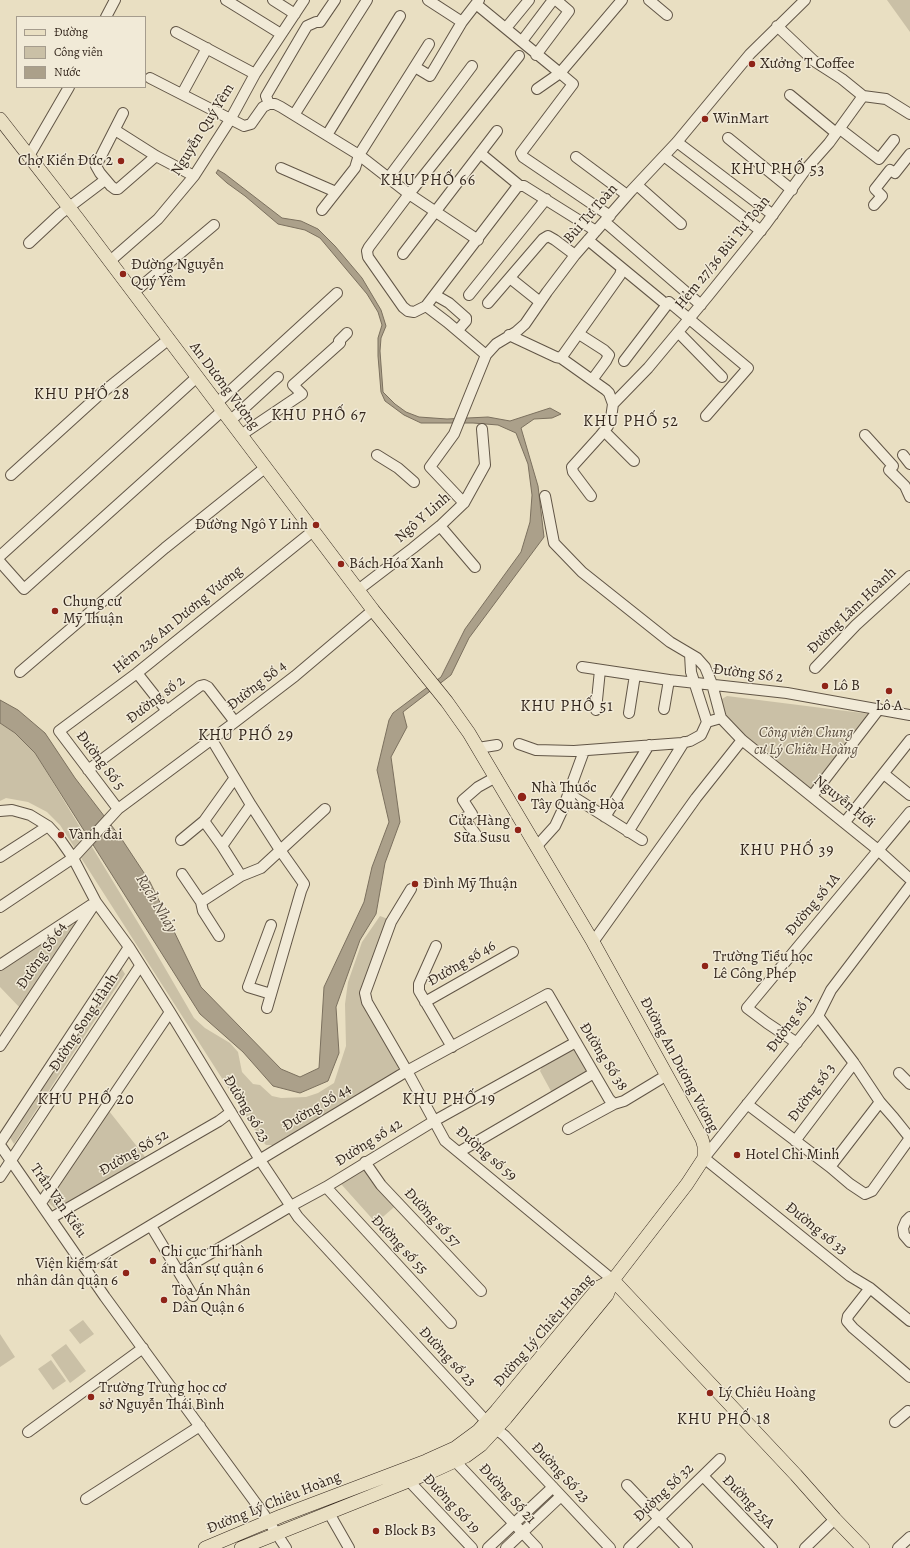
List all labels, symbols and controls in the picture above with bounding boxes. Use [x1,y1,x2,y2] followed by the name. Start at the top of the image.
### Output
[16,16,146,88] legend
[54,24,88,40] text: Đường
[54,44,103,60] text: Công viên
[760,55,855,73] place label: Xưởng T Coffee
[747,59,757,69] marker: Xưởng T Coffee
[54,64,81,80] text: Nước
[167,81,239,179] street label: Nguyễn Quý Yêm
[713,110,769,128] place label: WinMart
[700,114,710,124] marker: WinMart
[18,152,113,170] place label: Chợ Kiến Đức 2
[116,156,126,166] marker: Chợ Kiến Đức 2
[731,160,825,180] district label: KHU PHỐ 53
[380,171,476,191] district label: KHU PHỐ 66
[560,180,622,248] street label: Bùi Tư Toàn
[672,193,774,313] street label: Hẻm 27/36 Bùi Tư Toàn
[131,256,224,291] place label: Đường Nguyễn Quý Yêm
[118,269,128,279] marker: Đường Nguyễn Quý Yêm
[185,339,263,433] street label: An Dương Vương
[34,385,130,405] district label: KHU PHỐ 28
[271,406,367,426] district label: KHU PHỐ 67
[583,412,679,432] district label: KHU PHỐ 52
[392,489,454,547] street label: Ngô Y Linh
[195,516,308,534] place label: Đường Ngô Y Linh
[311,520,321,530] marker: Đường Ngô Y Linh
[349,555,444,573] place label: Bách Hóa Xanh
[336,559,346,569] marker: Bách Hóa Xanh
[110,562,246,678] street label: Hẻm 236 An Dương Vương
[804,564,900,658] street label: Đường Lâm Hoành
[63,593,123,628] place label: Chung cư Mỹ Thuận
[50,606,60,616] marker: Chung cư Mỹ Thuận
[224,657,290,715] street label: Đường Số 4
[712,661,784,687] street label: Đường Số 2
[123,672,189,728] street label: Đường số 2
[833,677,860,695] place label: Lô B
[820,681,830,691] marker: Lô B
[884,686,894,696] marker: Lô A
[520,697,614,717] district label: KHU PHỐ 51
[876,697,902,715] place label: Lô A
[754,724,858,759] park label: Công viên Chung cư Lý Chiêu Hoàng
[198,726,294,746] district label: KHU PHỐ 29
[72,728,128,794] street label: Đường Số 5
[810,772,878,832] street label: Nguyễn Hới
[531,779,625,814] place label: Nhà Thuốc Tây Quàng Hòa
[516,791,528,803] marker: Nhà Thuốc Tây Quàng Hòa
[449,812,510,847] place label: Cửa Hàng Sữa Susu
[513,825,523,835] marker: Cửa Hàng Sữa Susu
[69,826,122,844] place label: Vành đai
[56,830,66,840] marker: Vành đai
[739,841,835,861] district label: KHU PHỐ 39
[782,870,844,940] street label: Đường số 1A
[131,871,181,937] water label: Rạch Nhảy
[423,875,517,893] place label: Đình Mỹ Thuận
[410,879,420,889] marker: Đình Mỹ Thuận
[13,919,71,993] street label: Đường Số 64
[425,937,499,991] street label: Đường số 46
[713,948,813,983] place label: Trường Tiểu học Lê Công Phép
[700,961,710,971] marker: Trường Tiểu học Lê Công Phép
[46,971,122,1075] street label: Đường Song Hành
[763,992,817,1056] street label: Đường số 1
[636,994,722,1136] street label: Đường An Dương Vương
[575,1020,631,1094] street label: Đường Số 38
[784,1060,840,1126] street label: Đường số 3
[219,1072,273,1146] street label: Đường số 23
[279,1080,355,1136] street label: Đường Số 44
[37,1090,135,1110] district label: KHU PHỐ 20
[402,1090,496,1110] district label: KHU PHỐ 19
[332,1115,406,1171] street label: Đường số 42
[452,1123,520,1185] street label: Đường số 59
[96,1126,172,1180] street label: Đường Số 52
[745,1146,839,1164] place label: Hotel Chi Minh
[732,1150,742,1160] marker: Hotel Chi Minh
[26,1161,90,1241] street label: Trần Văn Kiểu
[400,1185,464,1251] street label: Đường số 57
[781,1199,851,1259] street label: Đường số 33
[367,1212,431,1278] street label: Đường số 55
[161,1243,264,1278] place label: Chi cục Thi hành án dân sự quận 6
[16,1255,118,1290] place label: Viện kiểm sát nhân dân quận 6
[148,1256,158,1266] marker: Chi cục Thi hành án dân sự quận 6
[121,1268,131,1278] marker: Viện kiểm sát nhân dân quận 6
[490,1271,598,1391] street label: Đường Lý Chiêu Hoàng
[172,1282,250,1317] place label: Tòa Án Nhân Dân Quận 6
[159,1295,169,1305] marker: Tòa Án Nhân Dân Quận 6
[415,1323,479,1391] street label: Đường số 23
[99,1379,226,1414] place label: Trường Trung học cơ sở Nguyễn Thái Bình
[718,1384,816,1402] place label: Lý Chiêu Hoàng
[705,1388,715,1398] marker: Lý Chiêu Hoàng
[86,1392,96,1402] marker: Trường Trung học cơ sở Nguyễn Thái Bình
[677,1410,771,1430] district label: KHU PHỐ 18
[527,1439,593,1507] street label: Đường Số 23
[475,1460,539,1528] street label: Đường Số 21
[630,1460,698,1526] street label: Đường Số 32
[204,1468,344,1538] street label: Đường Lý Chiêu Hoàng
[419,1470,483,1538] street label: Đường Số 19
[718,1471,778,1533] street label: Đường 25A
[384,1522,436,1540] place label: Block B3
[371,1526,381,1536] marker: Block B3

